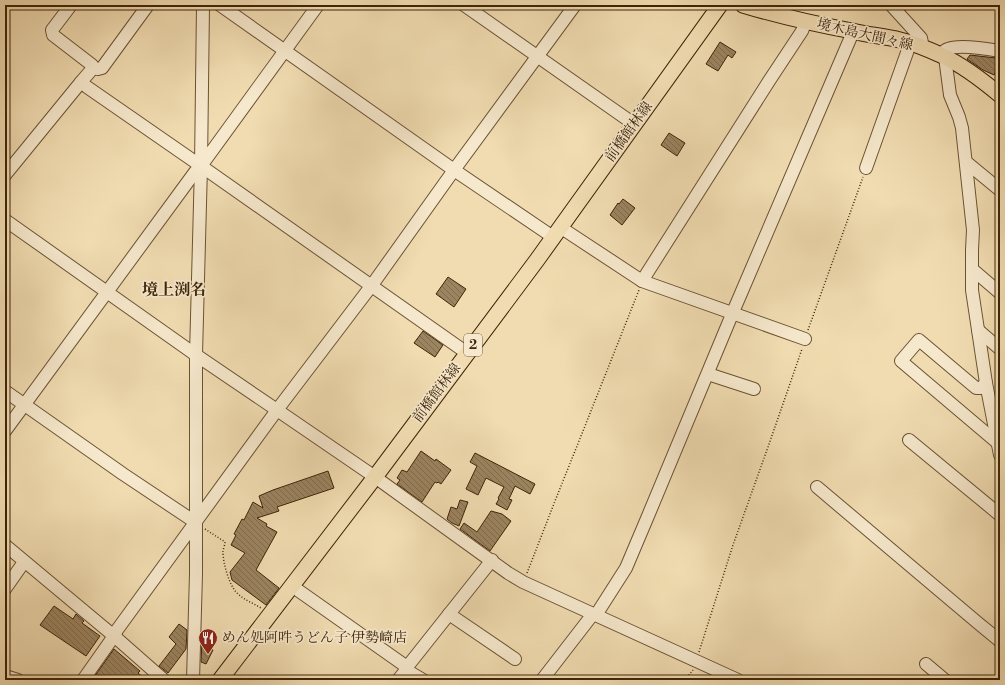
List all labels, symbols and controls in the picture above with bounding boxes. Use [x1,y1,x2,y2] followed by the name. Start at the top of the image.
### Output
[815,15,915,55] street label: 境木島大間々線
[601,98,657,166] street label: 前橋館林線
[142,280,206,300] district label: 境上渕名
[464,334,482,356] road number: 2
[409,360,465,426] street label: 前橋館林線
[197,627,219,655] restaurant icon: めん処阿吽うどん子 伊勢崎店
[222,629,407,647] place label: めん処阿吽うどん子 伊勢崎店

